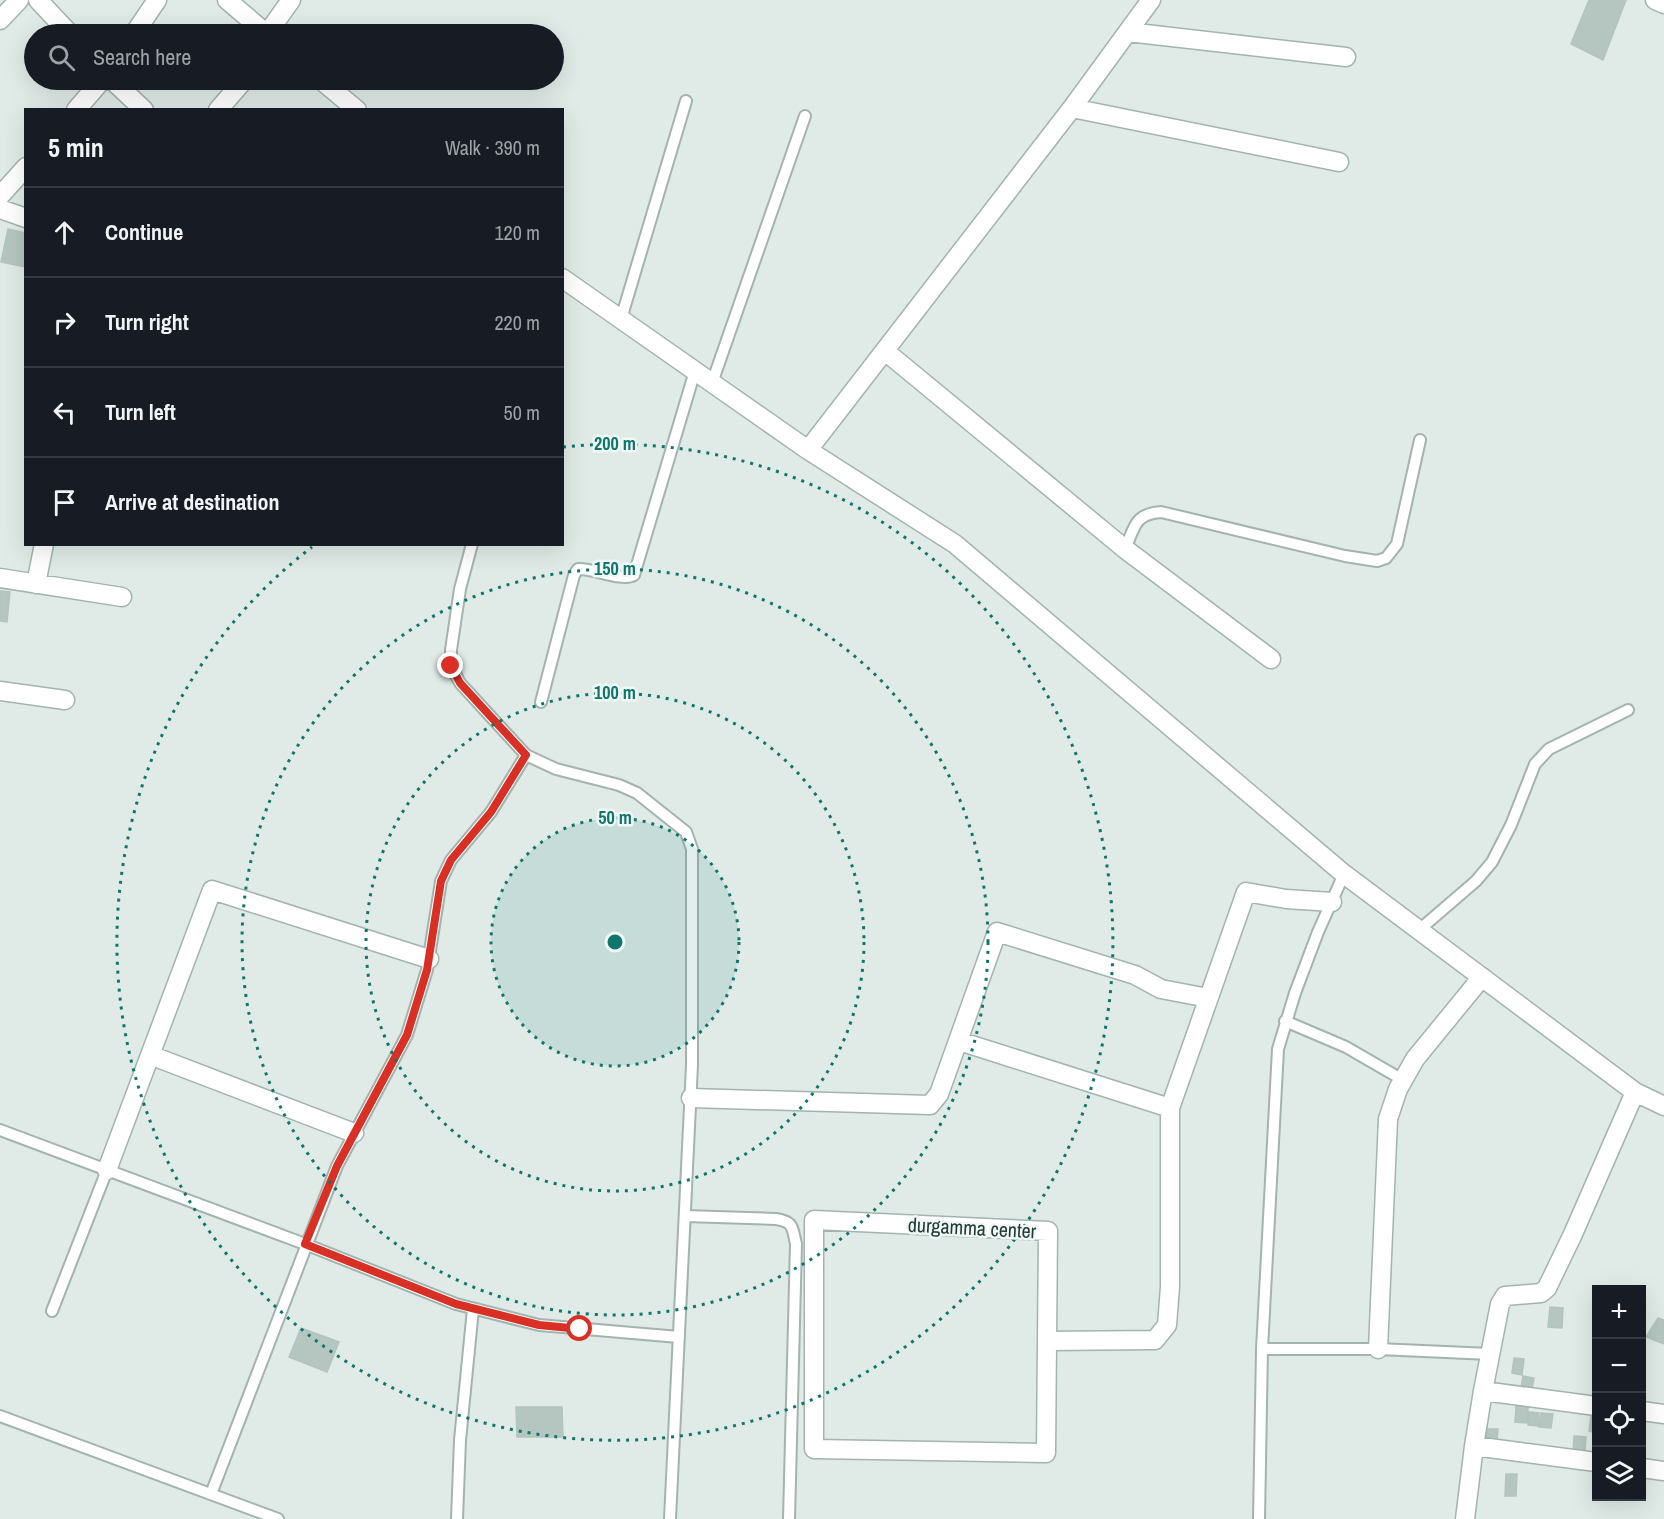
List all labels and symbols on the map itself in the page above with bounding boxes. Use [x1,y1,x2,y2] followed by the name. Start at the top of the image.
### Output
[594,431,636,456] text: 200 m
[594,556,636,581] text: 150 m
[437,652,463,678] route end
[594,680,636,705] text: 100 m
[598,805,632,830] text: 50 m
[605,932,625,952] centre of rings
[907,1211,1037,1244] street label: durgamma center
[566,1315,592,1341] route start

